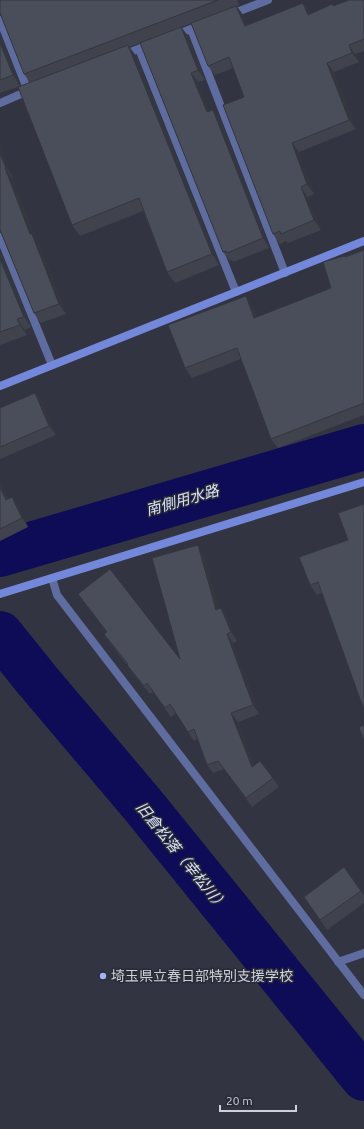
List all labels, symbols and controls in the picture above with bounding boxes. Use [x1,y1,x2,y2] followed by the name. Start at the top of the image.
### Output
[144,481,222,519] water label: 南側用水路
[133,798,231,914] water label: 旧倉松落（幸松川）
[111,968,293,984] place label: 埼玉県立春日部特別支援学校
[98,971,108,981] marker: 埼玉県立春日部特別支援学校
[220,1087,296,1113] scale bar
[226,1094,253,1107] text: 20 m

